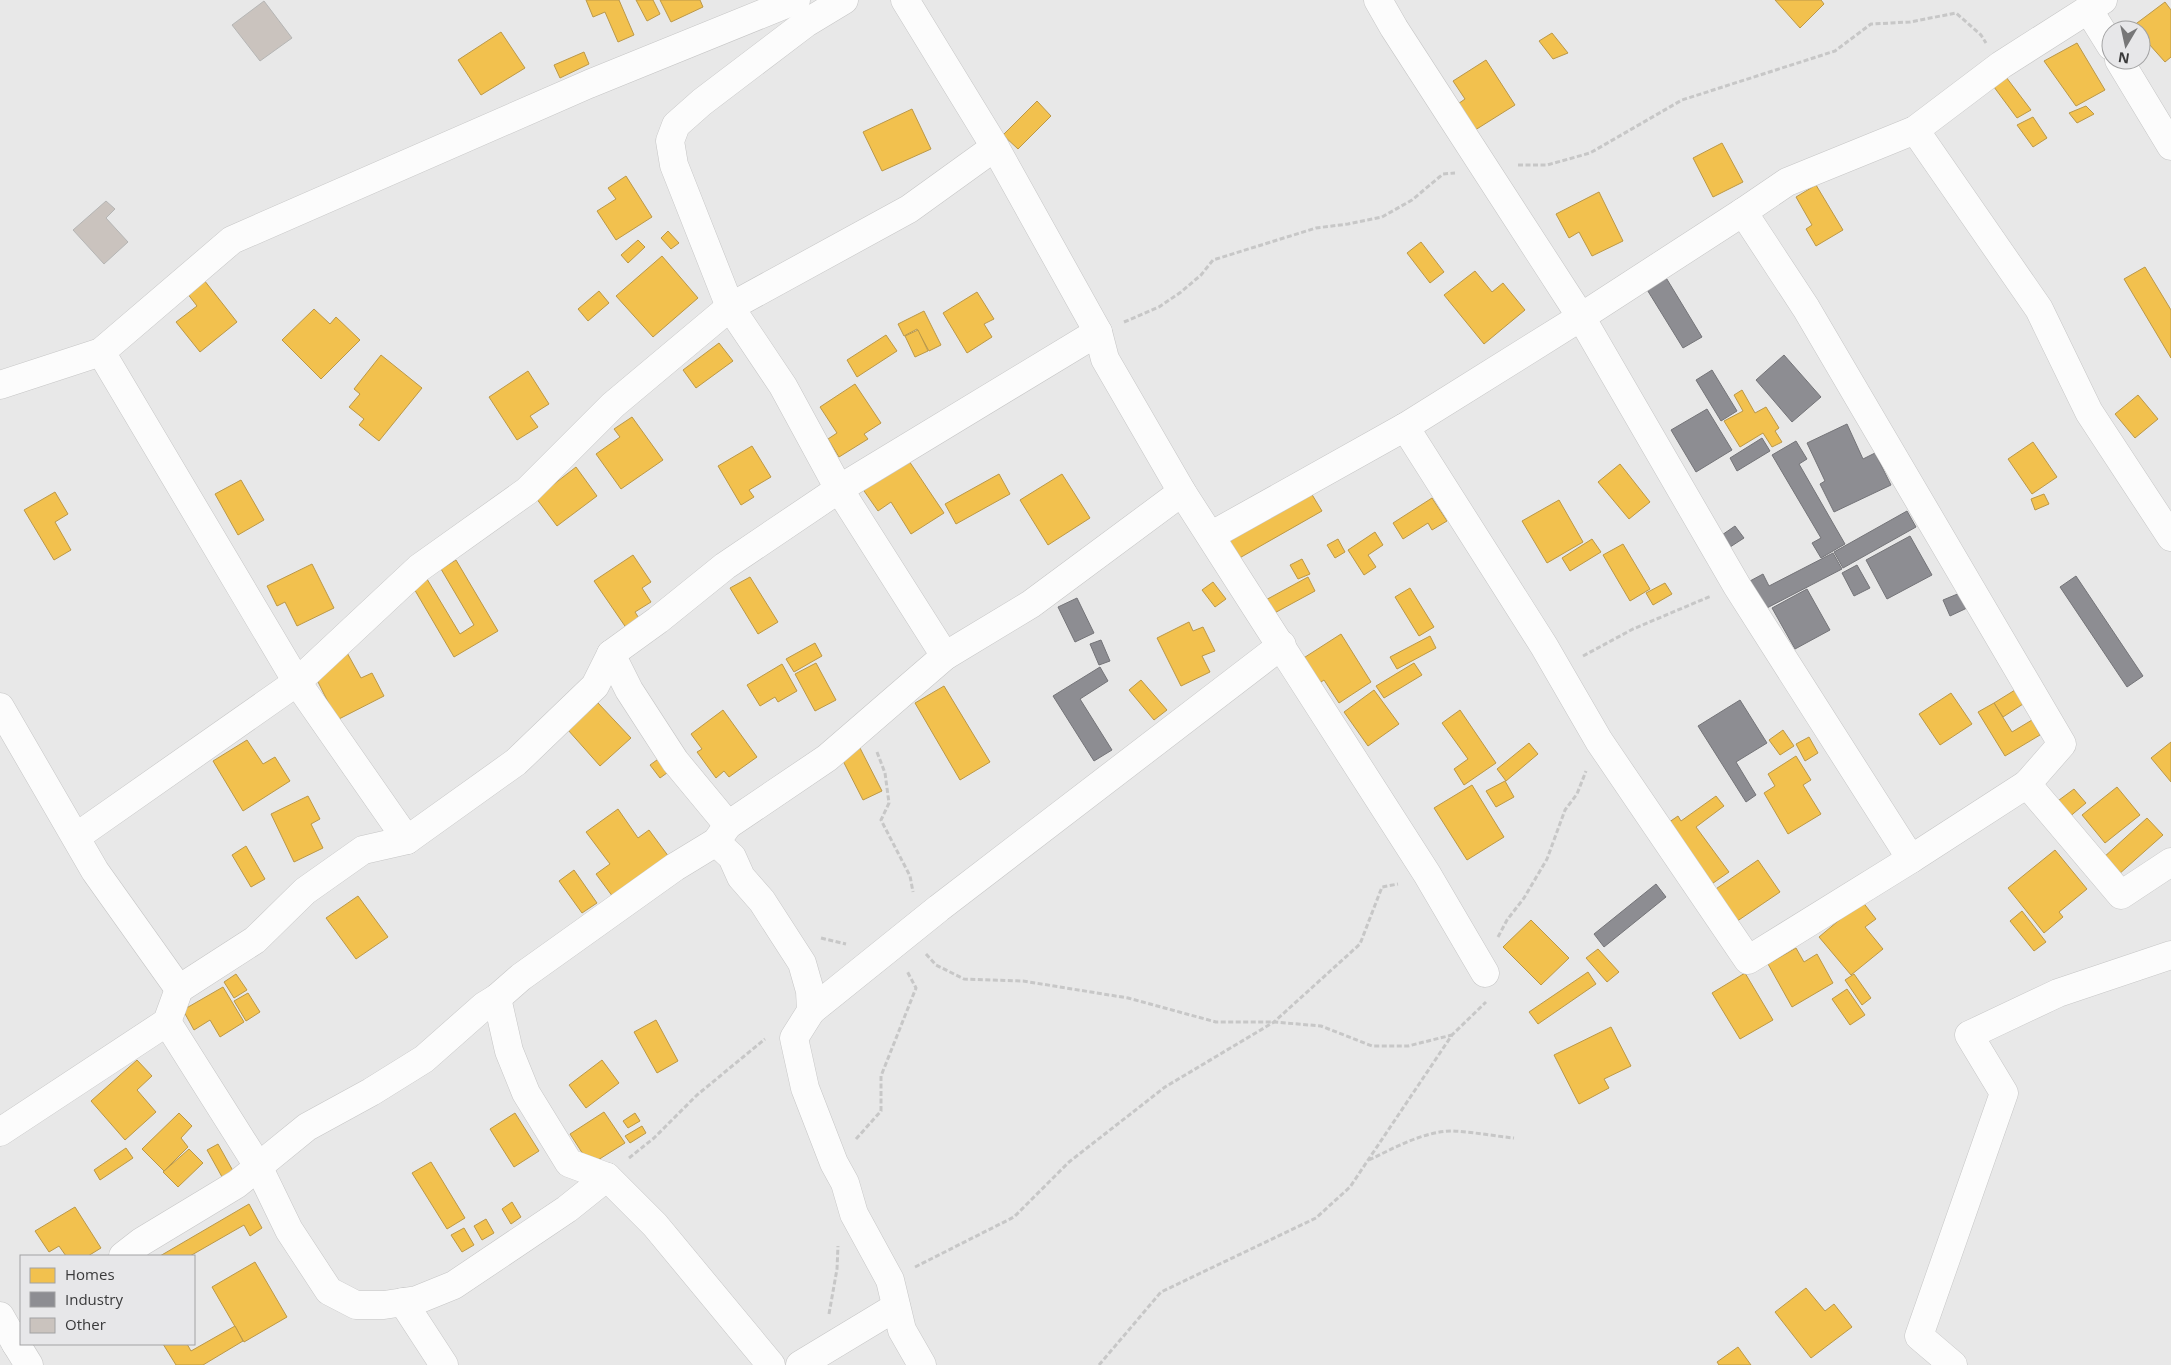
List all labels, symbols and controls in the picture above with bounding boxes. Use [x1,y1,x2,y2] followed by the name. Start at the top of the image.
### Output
[2101,20,2151,70] north arrow
[2117,48,2131,69] text: N
[20,1255,195,1345] legend
[65,1264,115,1284] text: Homes
[65,1289,123,1309] text: Industry
[65,1314,106,1334] text: Other

